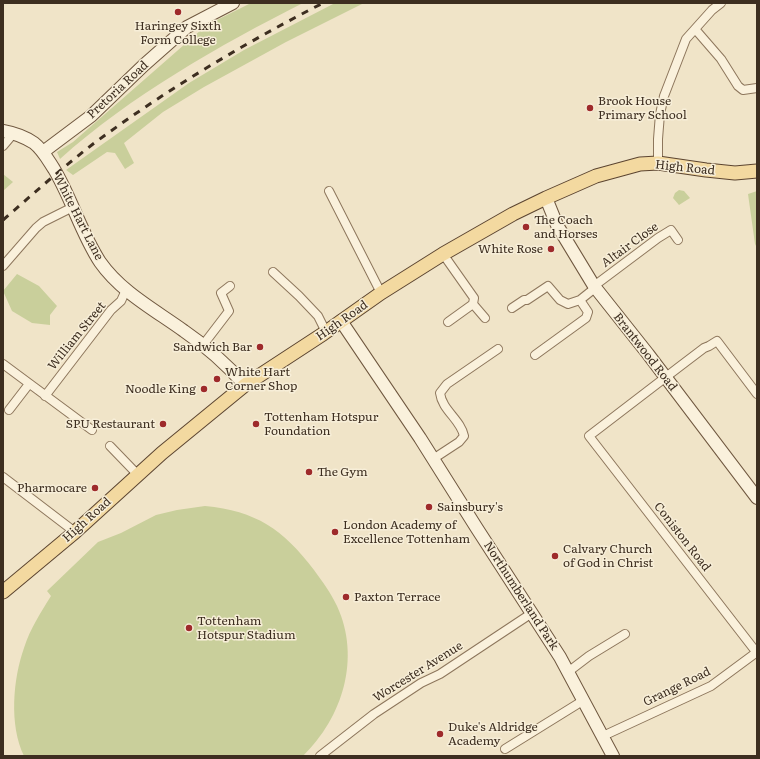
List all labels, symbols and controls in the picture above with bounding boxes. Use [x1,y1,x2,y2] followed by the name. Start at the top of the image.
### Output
[173,7,183,17] marker: Haringey Sixth Form College
[135,19,221,47] place label: Haringey Sixth Form College
[85,58,151,122] street label: Pretoria Road
[598,94,687,122] place label: Brook House Primary School
[585,103,595,113] marker: Brook House Primary School
[654,158,716,178] street label: High Road
[50,171,106,263] street label: White Hart Lane
[534,213,597,241] place label: The Coach and Horses
[599,220,661,270] street label: Altair Close
[521,222,531,232] marker: The Coach and Horses
[478,242,543,256] place label: White Rose
[546,244,556,254] marker: White Rose
[313,298,371,344] street label: High Road
[45,299,109,373] street label: William Street
[610,310,680,394] street label: Brantwood Road
[173,340,252,354] place label: Sandwich Bar
[255,342,265,352] marker: Sandwich Bar
[225,365,297,393] place label: White Hart Corner Shop
[212,374,222,384] marker: White Hart Corner Shop
[125,382,196,396] place label: Noodle King
[199,384,209,394] marker: Noodle King
[264,410,378,438] place label: Tottenham Hotspur Foundation
[66,417,155,431] place label: SPU Restaurant
[158,419,168,429] marker: SPU Restaurant
[251,419,261,429] marker: Tottenham Hotspur Foundation
[317,465,368,479] place label: The Gym
[304,467,314,477] marker: The Gym
[17,481,87,495] place label: Pharmocare
[90,483,100,493] marker: Pharmocare
[60,495,114,545] street label: High Road
[437,500,503,514] place label: Sainsbury's
[651,500,713,574] street label: Coniston Road
[424,502,434,512] marker: Sainsbury's
[343,518,470,546] place label: London Academy of Excellence Tottenham
[330,527,340,537] marker: London Academy of Excellence Tottenham
[481,539,561,653] street label: Northumberland Park
[563,542,653,570] place label: Calvary Church of God in Christ
[550,551,560,561] marker: Calvary Church of God in Christ
[354,590,440,604] place label: Paxton Terrace
[341,592,351,602] marker: Paxton Terrace
[197,614,296,642] place label: Tottenham Hotspur Stadium
[184,623,194,633] marker: Tottenham Hotspur Stadium
[371,639,465,705] street label: Worcester Avenue
[641,664,713,710] street label: Grange Road
[448,720,538,748] place label: Duke's Aldridge Academy
[435,729,445,739] marker: Duke's Aldridge Academy

